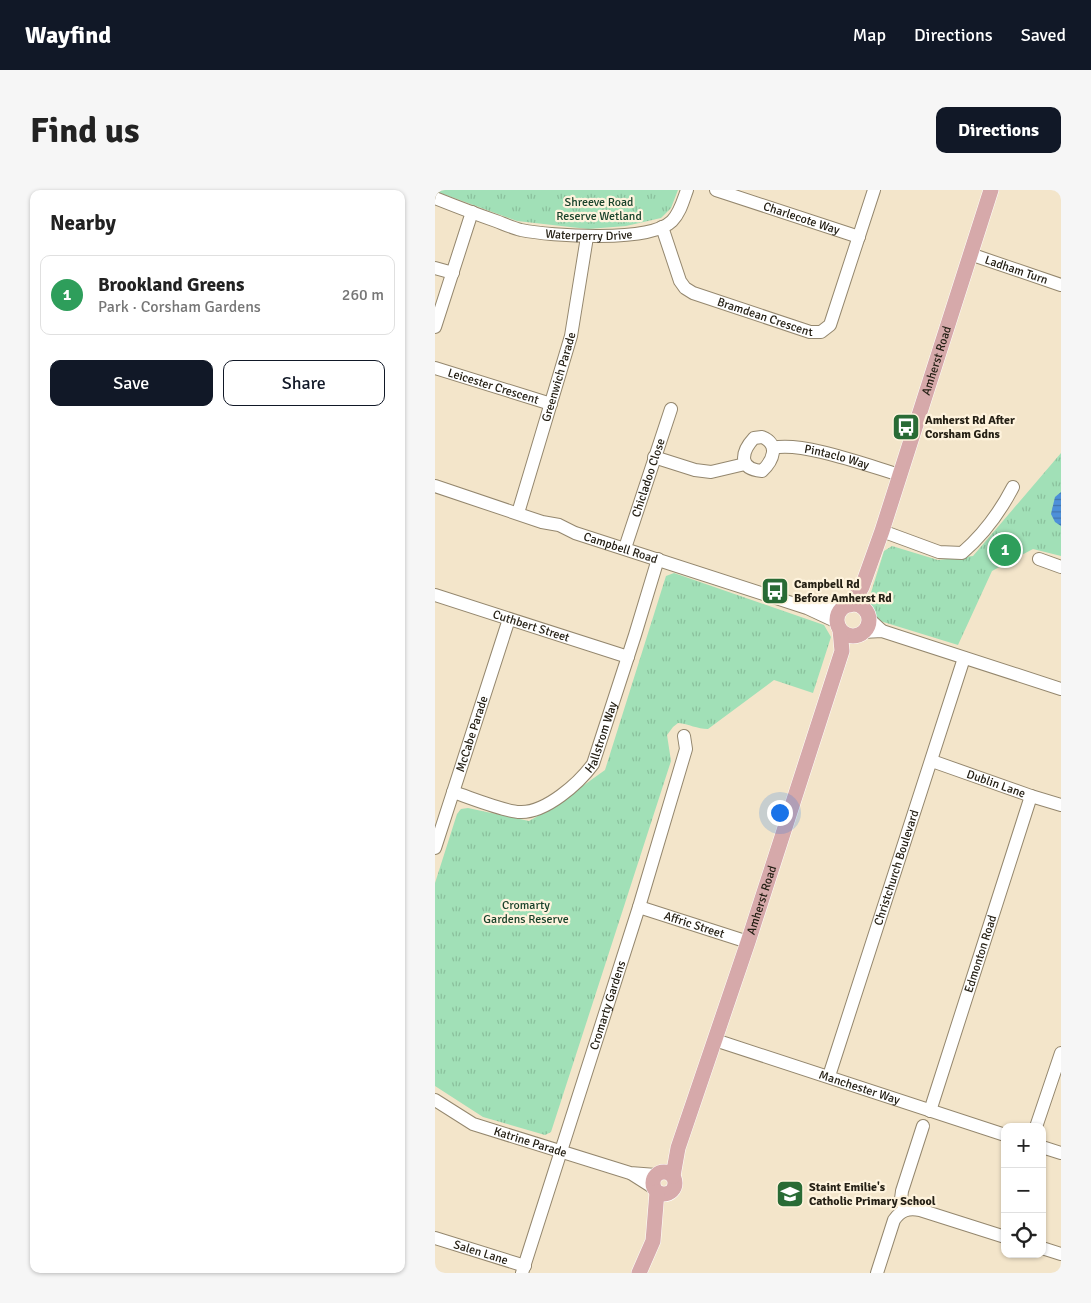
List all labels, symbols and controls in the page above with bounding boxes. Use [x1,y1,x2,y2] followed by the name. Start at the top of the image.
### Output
[25,20,111,50] text: Wayfind
[853,24,886,46] text: Map
[914,24,993,46] text: Directions
[1021,24,1066,46] text: Saved
[936,107,1061,153] button: Directions
[30,109,140,152] text: Find us
[556,195,642,224] park label: Shreeve Road Reserve Wetland
[761,199,842,238] street label: Charlecote Way
[50,210,116,236] text: Nearby
[545,226,633,244] street label: Waterperry Drive
[983,253,1050,288] street label: Ladham Turn
[98,273,244,297] text: Brookland Greens
[63,285,71,305] text: 1
[342,285,384,305] text: 260 m
[715,295,813,340] street label: Bramdean Crescent
[98,297,261,317] text: Park · Corsham Gardens
[919,324,955,397] street label: Amherst Road
[539,331,579,424] street label: Greenwich Parade
[50,360,213,406] button: Save
[223,360,385,406] button: Share
[446,365,540,408] street label: Leicester Crescent
[891,412,921,442] bus stop icon: Amherst Rd After Corsham Gdns
[925,413,1015,442] place label: Amherst Rd After Corsham Gdns
[629,437,669,519] street label: Chicladoo Close
[803,442,871,473] street label: Pintaclo Way
[582,529,659,567] street label: Campbell Road
[989,531,1021,569] pin: 1
[760,576,790,606] bus stop icon: Campbell Rd Before Amherst Rd
[794,577,892,606] place label: Campbell Rd Before Amherst Rd
[491,607,571,646] street label: Cuthbert Street
[453,694,492,774] street label: McCabe Parade
[582,699,621,776] street label: Hallstrom Way
[964,767,1027,801] street label: Dublin Lane
[767,800,793,826] your location
[871,808,922,927] street label: Christchurch Boulevard
[744,864,780,937] street label: Amherst Road
[483,898,569,927] park label: Cromarty Gardens Reserve
[662,909,726,942] street label: Affric Street
[961,913,1000,995] street label: Edmonton Road
[587,959,629,1052] street label: Cromarty Gardens
[817,1068,902,1108] street label: Manchester Way
[1001,1123,1046,1258] map controls
[1001,1123,1046,1168] button: +
[492,1124,569,1161] street label: Katrine Parade
[1001,1168,1046,1213] button: −
[775,1179,805,1209] school or university icon: Staint Emilie's Catholic Primary School
[809,1180,936,1209] place label: Staint Emilie's Catholic Primary School
[1001,1213,1046,1258] button: locate
[452,1237,510,1268] street label: Salen Lane

